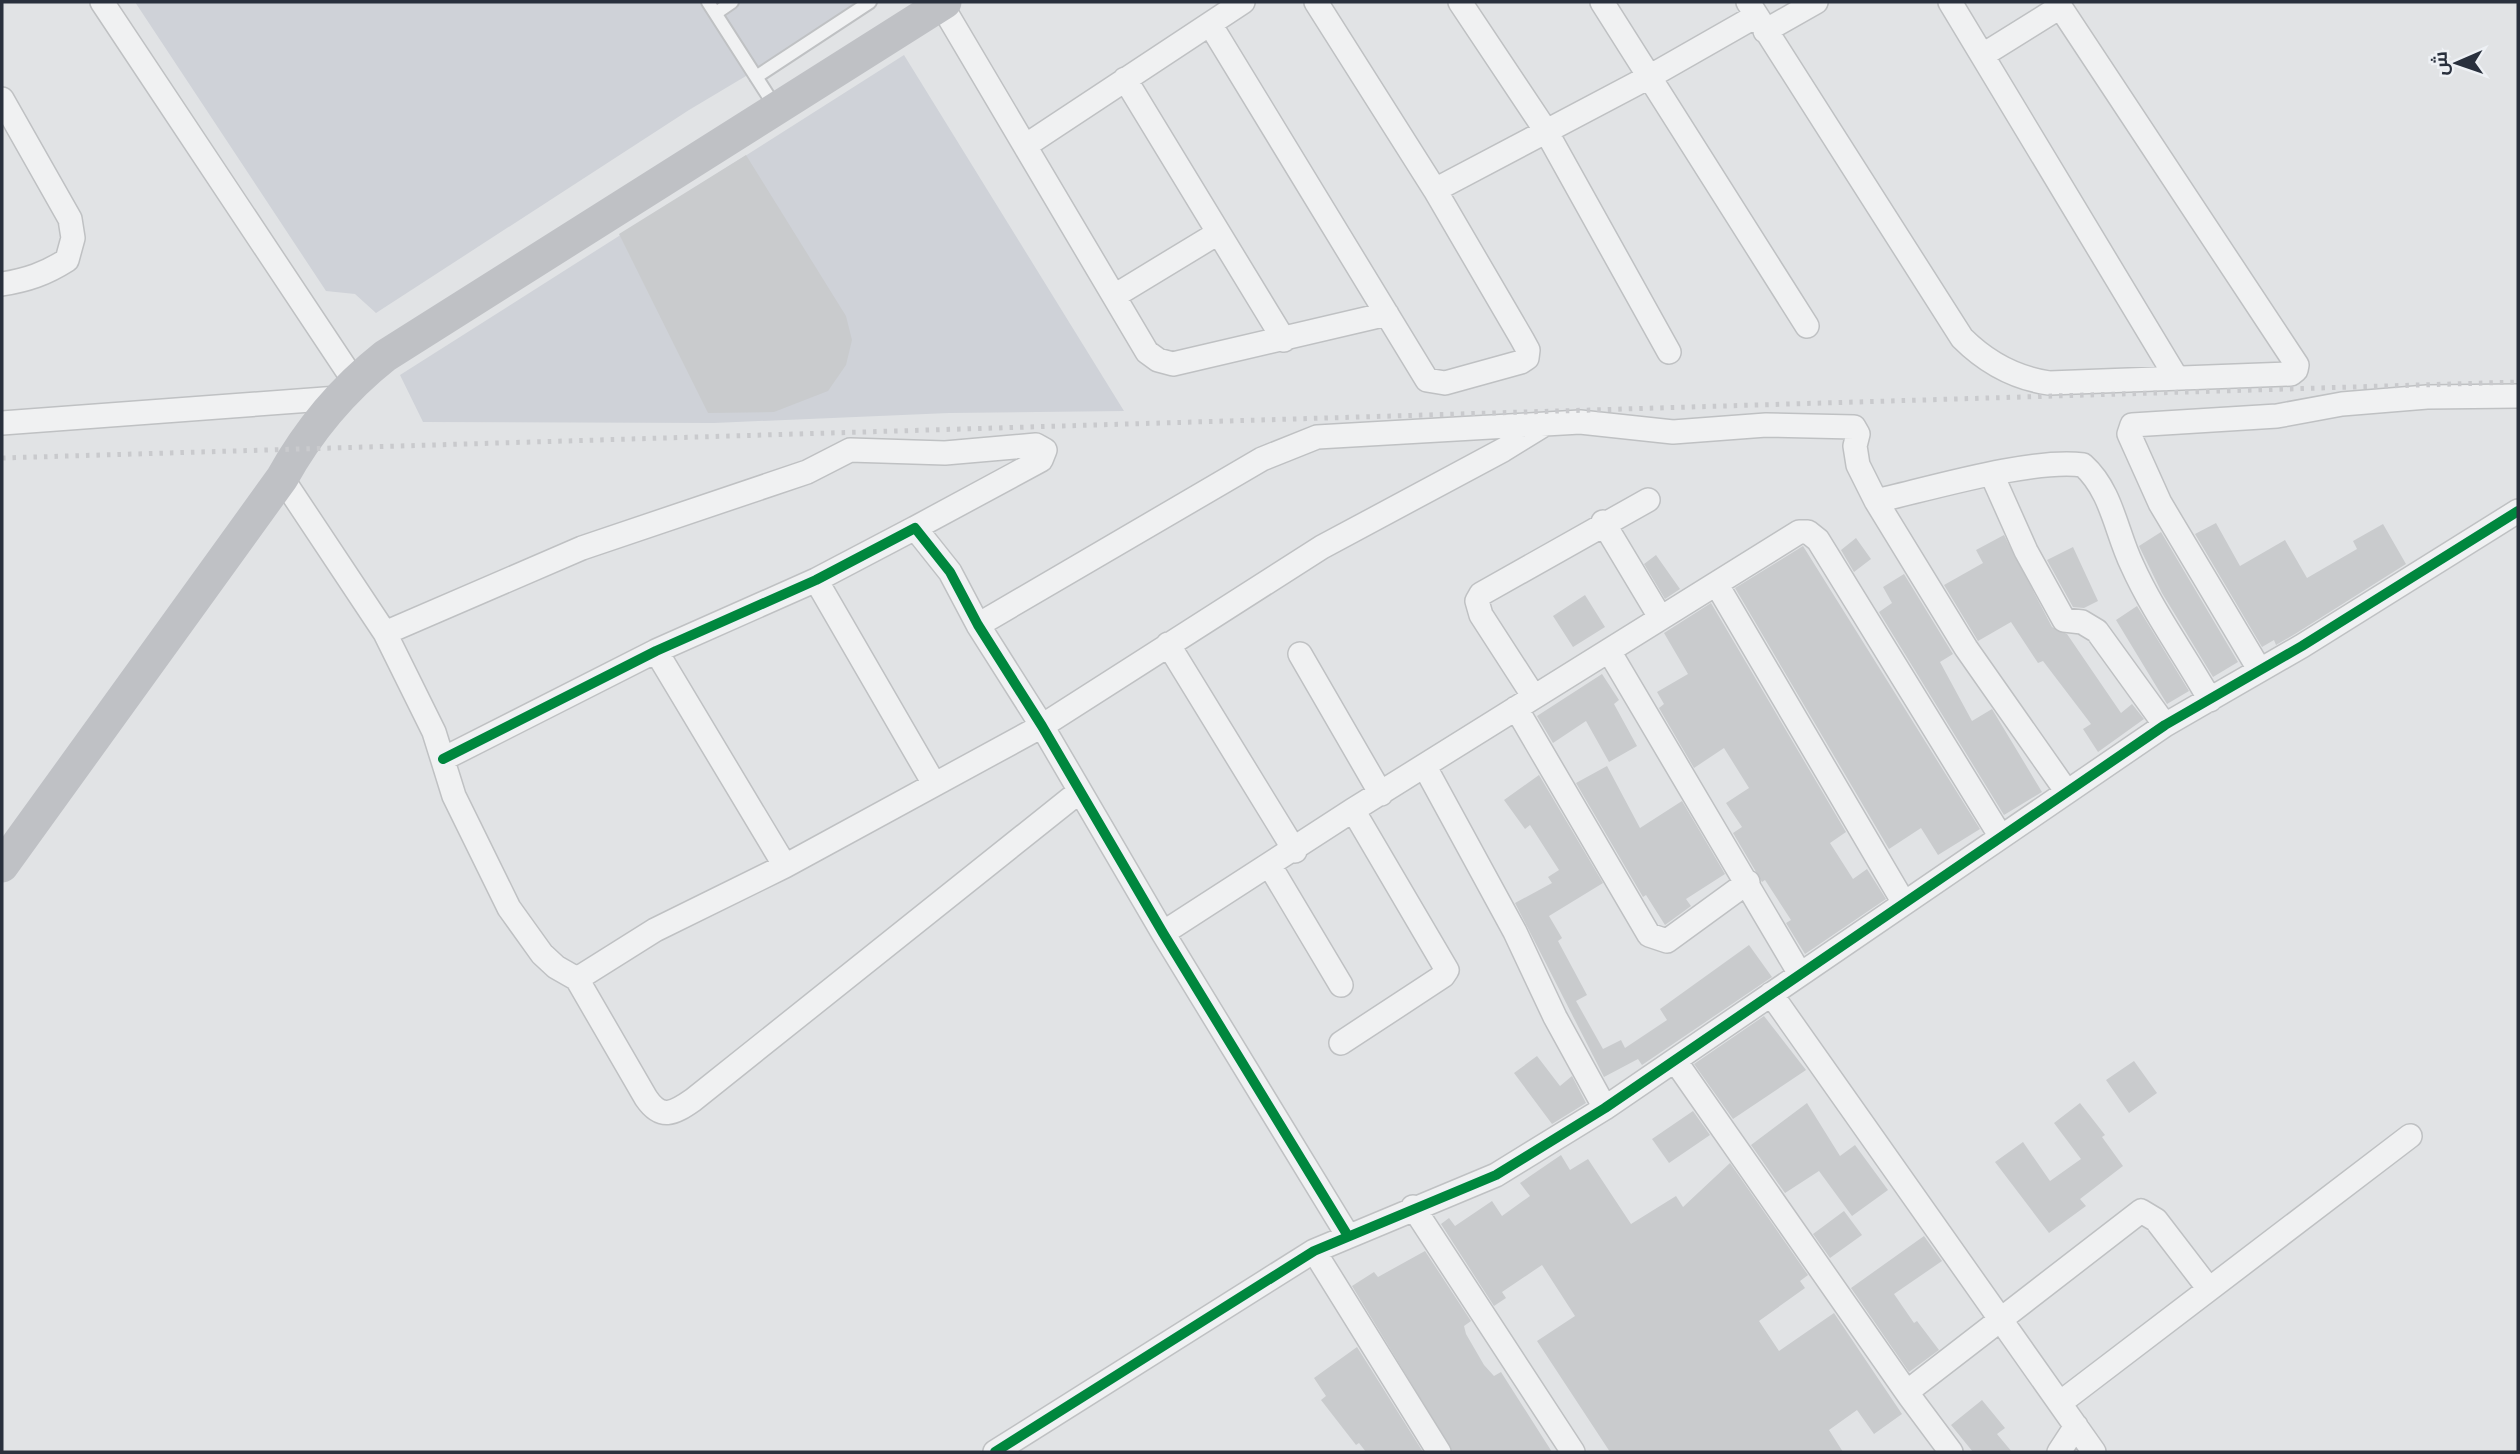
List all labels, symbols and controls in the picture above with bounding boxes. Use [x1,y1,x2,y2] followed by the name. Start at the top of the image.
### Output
[2422,28,2492,98] north arrow
[2428,51,2453,76] text: ش

